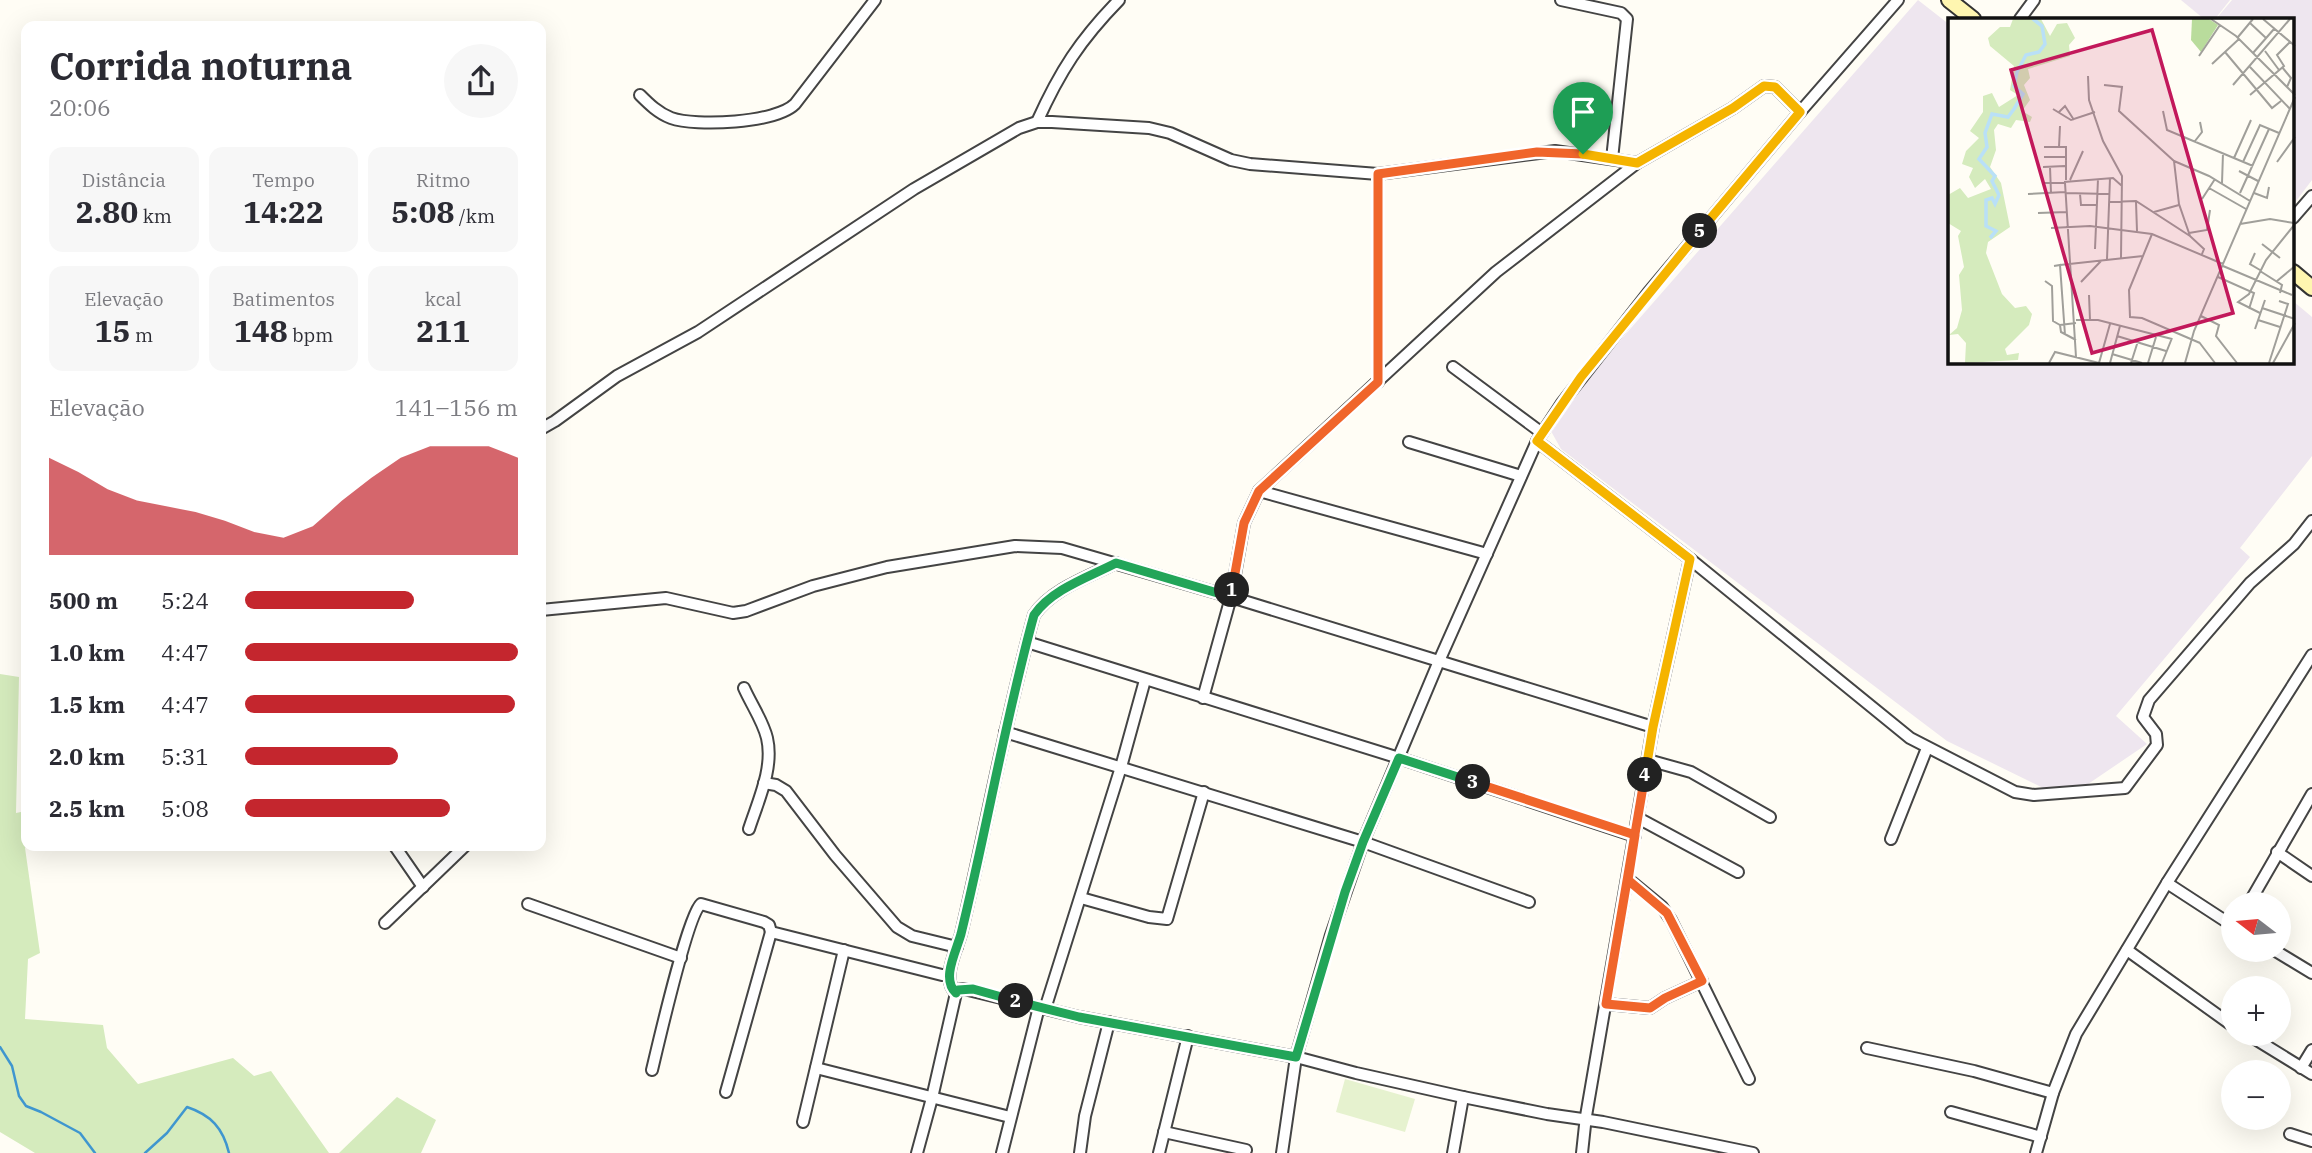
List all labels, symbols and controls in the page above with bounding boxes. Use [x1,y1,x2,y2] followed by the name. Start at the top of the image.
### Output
[1948,18,2294,364] inset map
[49,41,352,90] text: Corrida noturna
[444,44,518,118] button: share
[1553,82,1613,154] pin
[49,92,111,122] text: 20:06
[1564,93,1602,131] icon: arrive
[82,168,166,192] text: Distância
[252,168,315,192] text: Tempo
[416,168,470,192] text: Ritmo
[76,192,138,231] text: 2.80
[243,192,324,231] text: 14:22
[391,192,454,231] text: 5:08
[138,204,172,228] text: km
[454,204,495,228] text: /km
[1682,214,1718,248] pin: 5
[1694,218,1705,242] text: 5
[84,287,163,311] text: Elevação
[232,287,335,311] text: Batimentos
[425,287,461,311] text: kcal
[95,311,131,350] text: 15
[234,311,288,350] text: 148
[416,311,470,350] text: 211
[131,323,153,347] text: m
[288,323,333,347] text: bpm
[49,392,145,422] text: Elevação
[394,392,518,422] text: 141–156 m
[1214,572,1250,608] pin: 1
[1226,577,1237,601] text: 1
[49,585,118,615] text: 500 m
[161,585,209,615] text: 5:24
[49,637,125,667] text: 1.0 km
[161,637,209,667] text: 4:47
[49,689,125,719] text: 1.5 km
[161,689,209,719] text: 4:47
[49,741,125,771] text: 2.0 km
[161,741,209,771] text: 5:31
[1628,758,1662,792] pin: 4
[1639,762,1650,786] text: 4
[1456,764,1490,800] pin: 3
[1467,769,1478,793] text: 3
[49,793,125,823] text: 2.5 km
[161,793,209,823] text: 5:08
[2221,892,2291,962] north arrow
[2221,892,2291,1130] map controls
[2221,976,2291,1046] button: +
[998,984,1034,1018] pin: 2
[1010,988,1021,1012] text: 2
[2221,1060,2291,1130] button: −

